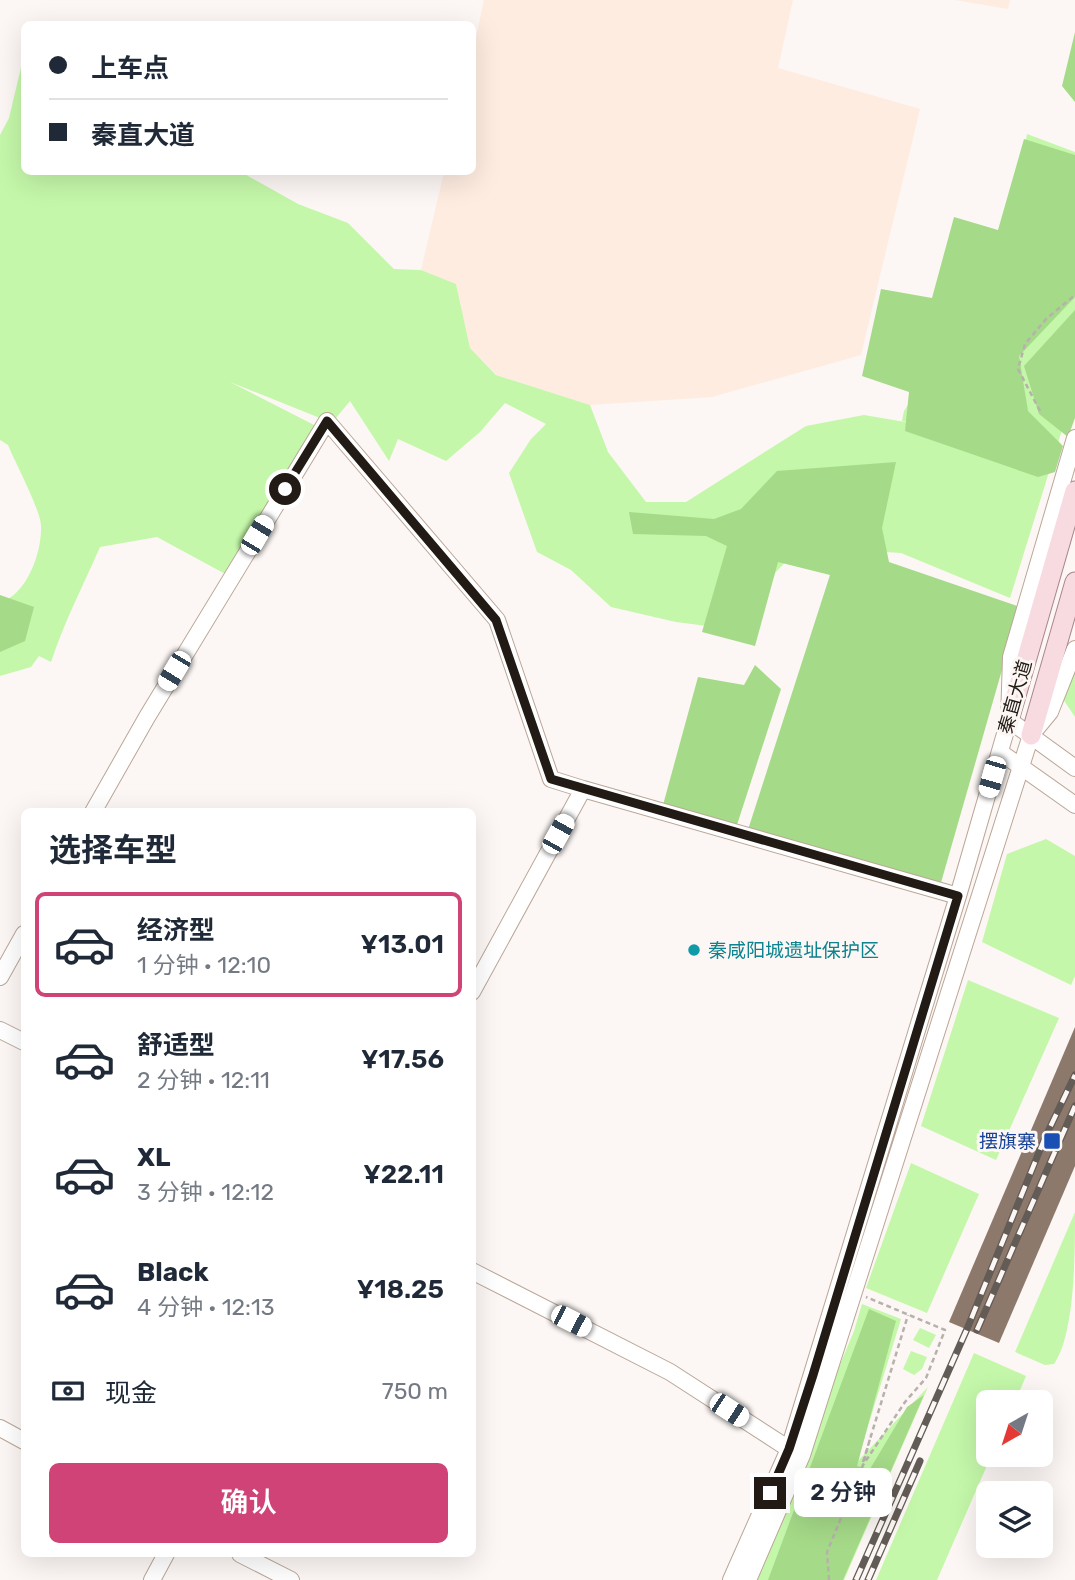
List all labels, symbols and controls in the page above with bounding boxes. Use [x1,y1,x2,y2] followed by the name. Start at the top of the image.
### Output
[91,53,169,84] text: 上车点
[91,120,195,151] text: 秦直大道
[269,473,301,505] route start
[238,512,277,558] car
[155,648,194,694] car
[993,657,1037,737] street label: 秦直大道
[977,754,1008,800] car
[539,811,578,857] car
[49,831,177,869] text: 选择车型
[53,913,116,976] icon: car
[137,915,215,946] text: 经济型
[361,929,444,960] text: ¥13.01
[708,939,879,962] place label: 秦咸阳城遗址保护区
[686,942,702,958] marker: 秦咸阳城遗址保护区
[137,951,271,979] text: 1 分钟 · 12:10
[53,1028,116,1091] icon: car
[137,1030,215,1061] text: 舒适型
[361,1044,444,1075] text: ¥17.56
[137,1066,270,1094] text: 2 分钟 · 12:11
[979,1130,1036,1153] place label: 摆旗寨
[1042,1131,1062,1151] marker: 摆旗寨
[137,1142,170,1173] text: XL
[53,1143,116,1206] icon: car
[363,1159,444,1190] text: ¥22.11
[137,1178,274,1206] text: 3 分钟 · 12:12
[137,1257,209,1288] text: Black
[53,1258,116,1321] icon: car
[357,1274,444,1305] text: ¥18.25
[137,1293,275,1321] text: 4 分钟 · 12:13
[548,1302,595,1340] car
[49,1372,87,1410] icon: cash
[382,1377,448,1405] text: 750 m
[105,1378,157,1409] text: 现金
[706,1390,753,1430] car
[976,1390,1054,1466] north arrow
[976,1390,1053,1558] map controls
[49,1463,448,1543] button: 确认
[794,1468,892,1518] callout: 2 分钟
[754,1477,786,1509] route end
[810,1478,876,1506] text: 2 分钟
[976,1481,1053,1558] button: layers

